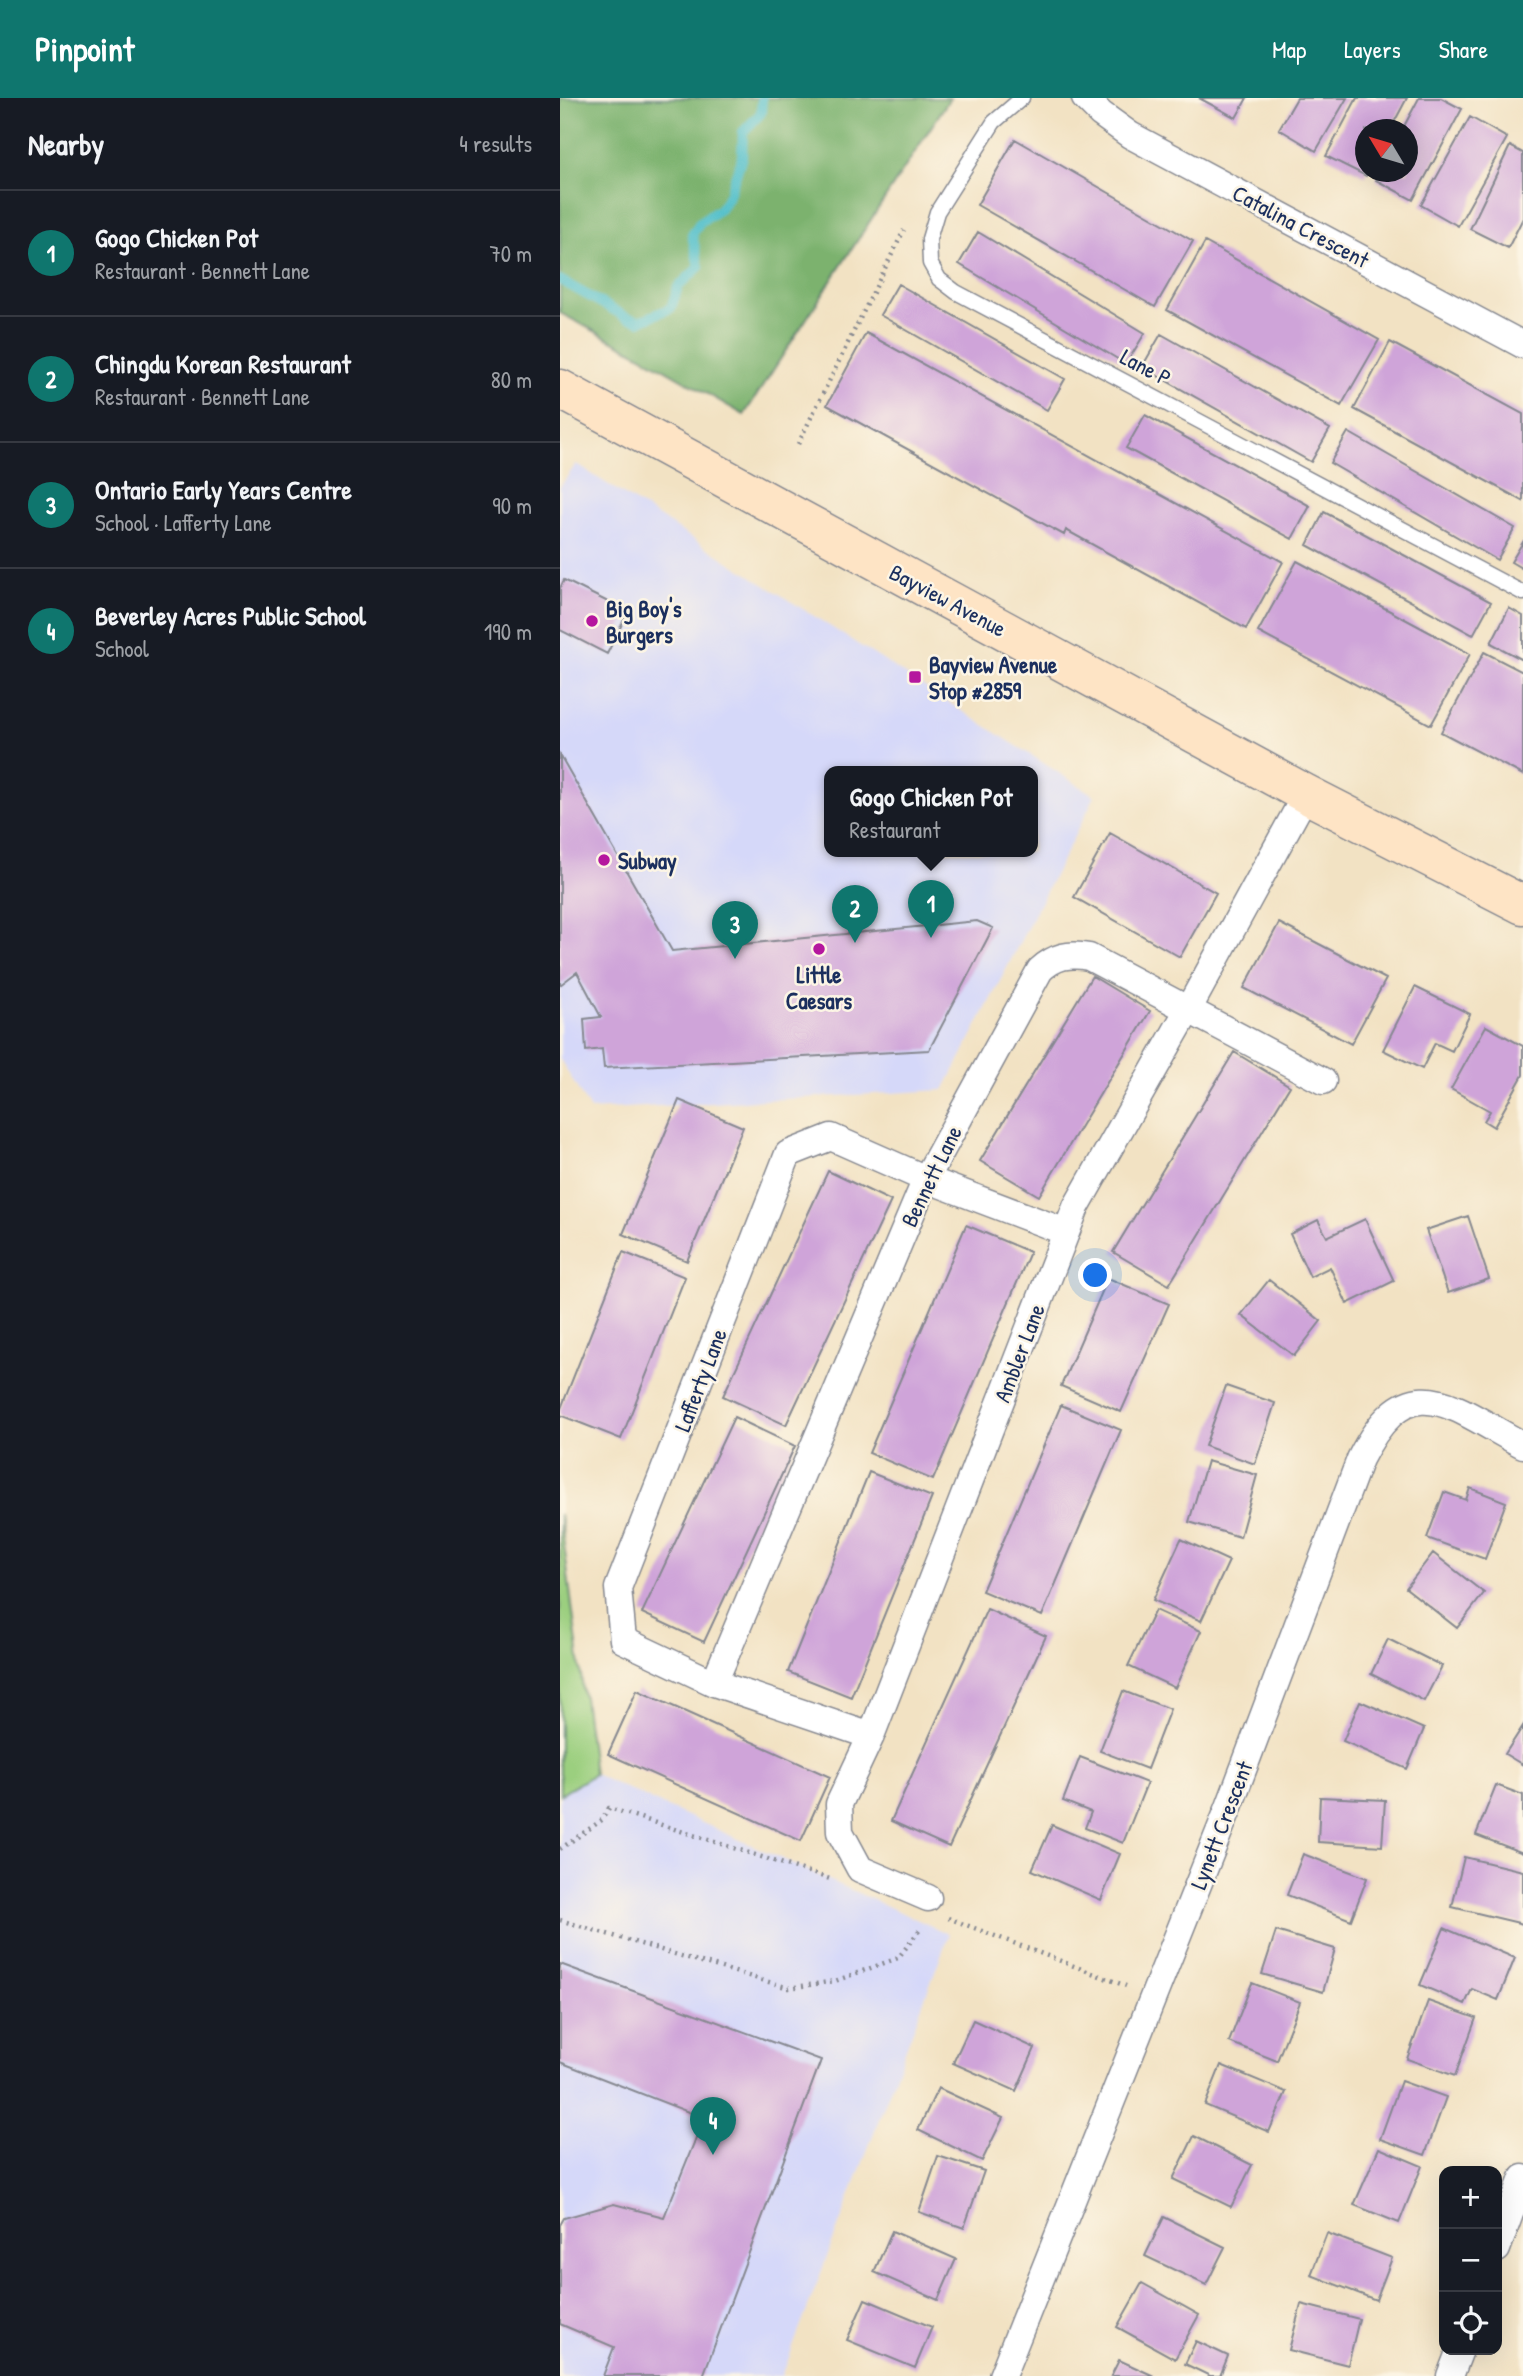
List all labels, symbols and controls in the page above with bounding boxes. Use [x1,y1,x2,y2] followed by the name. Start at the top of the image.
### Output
[35,27,134,71] text: Pinpoint
[1272,33,1306,65] text: Map
[1344,33,1401,65] text: Layers
[1439,33,1488,65] text: Share
[1355,119,1418,182] north arrow
[28,124,104,164] text: Nearby
[459,128,532,159] text: 4 results
[1227,177,1376,275] street label: Catalina Crescent
[95,220,258,255] text: Gogo Chicken Pot
[47,238,55,269] text: 1
[489,238,532,269] text: 70 m
[95,255,310,286] text: Restaurant · Bennett Lane
[1115,341,1177,393] street label: Lane P
[95,346,351,381] text: Chingdu Korean Restaurant
[46,364,56,395] text: 2
[491,364,532,395] text: 80 m
[95,381,310,412] text: Restaurant · Bennett Lane
[95,472,352,507] text: Ontario Early Years Centre
[46,490,56,521] text: 3
[492,490,532,521] text: 90 m
[95,507,272,538] text: School · Lafferty Lane
[884,556,1012,644] street label: Bayview Avenue
[606,593,682,651] place label: Big Boy's Burgers
[95,598,366,633] text: Beverley Acres Public School
[584,613,600,629] marker: Big Boy's Burgers
[47,616,55,647] text: 4
[484,616,532,647] text: 190 m
[95,633,149,664] text: School
[929,649,1058,707] place label: Bayview Avenue Stop #2859
[907,669,923,685] marker: Bayview Avenue Stop #2859
[824,766,1038,857] popup
[850,779,1012,814] text: Gogo Chicken Pot
[850,814,940,845] text: Restaurant
[618,845,677,877] place label: Subway
[596,852,612,868] marker: Subway
[908,880,954,938] pin: 1
[832,885,878,943] pin: 2
[712,901,758,959] pin: 3
[811,941,827,957] marker: Little Caesars
[786,959,852,1016] place label: Little Caesars
[893,1120,969,1232] street label: Bennett Lane
[1078,1258,1112,1292] your location
[986,1299,1052,1407] street label: Ambler Lane
[666,1324,734,1436] street label: Lafferty Lane
[1182,1756,1260,1893] street label: Lynett Crescent
[690,2097,736,2155] pin: 4
[1439,2166,1502,2355] map controls
[1439,2166,1502,2229] button: +
[1439,2229,1502,2292] button: −
[1439,2292,1502,2355] button: locate

